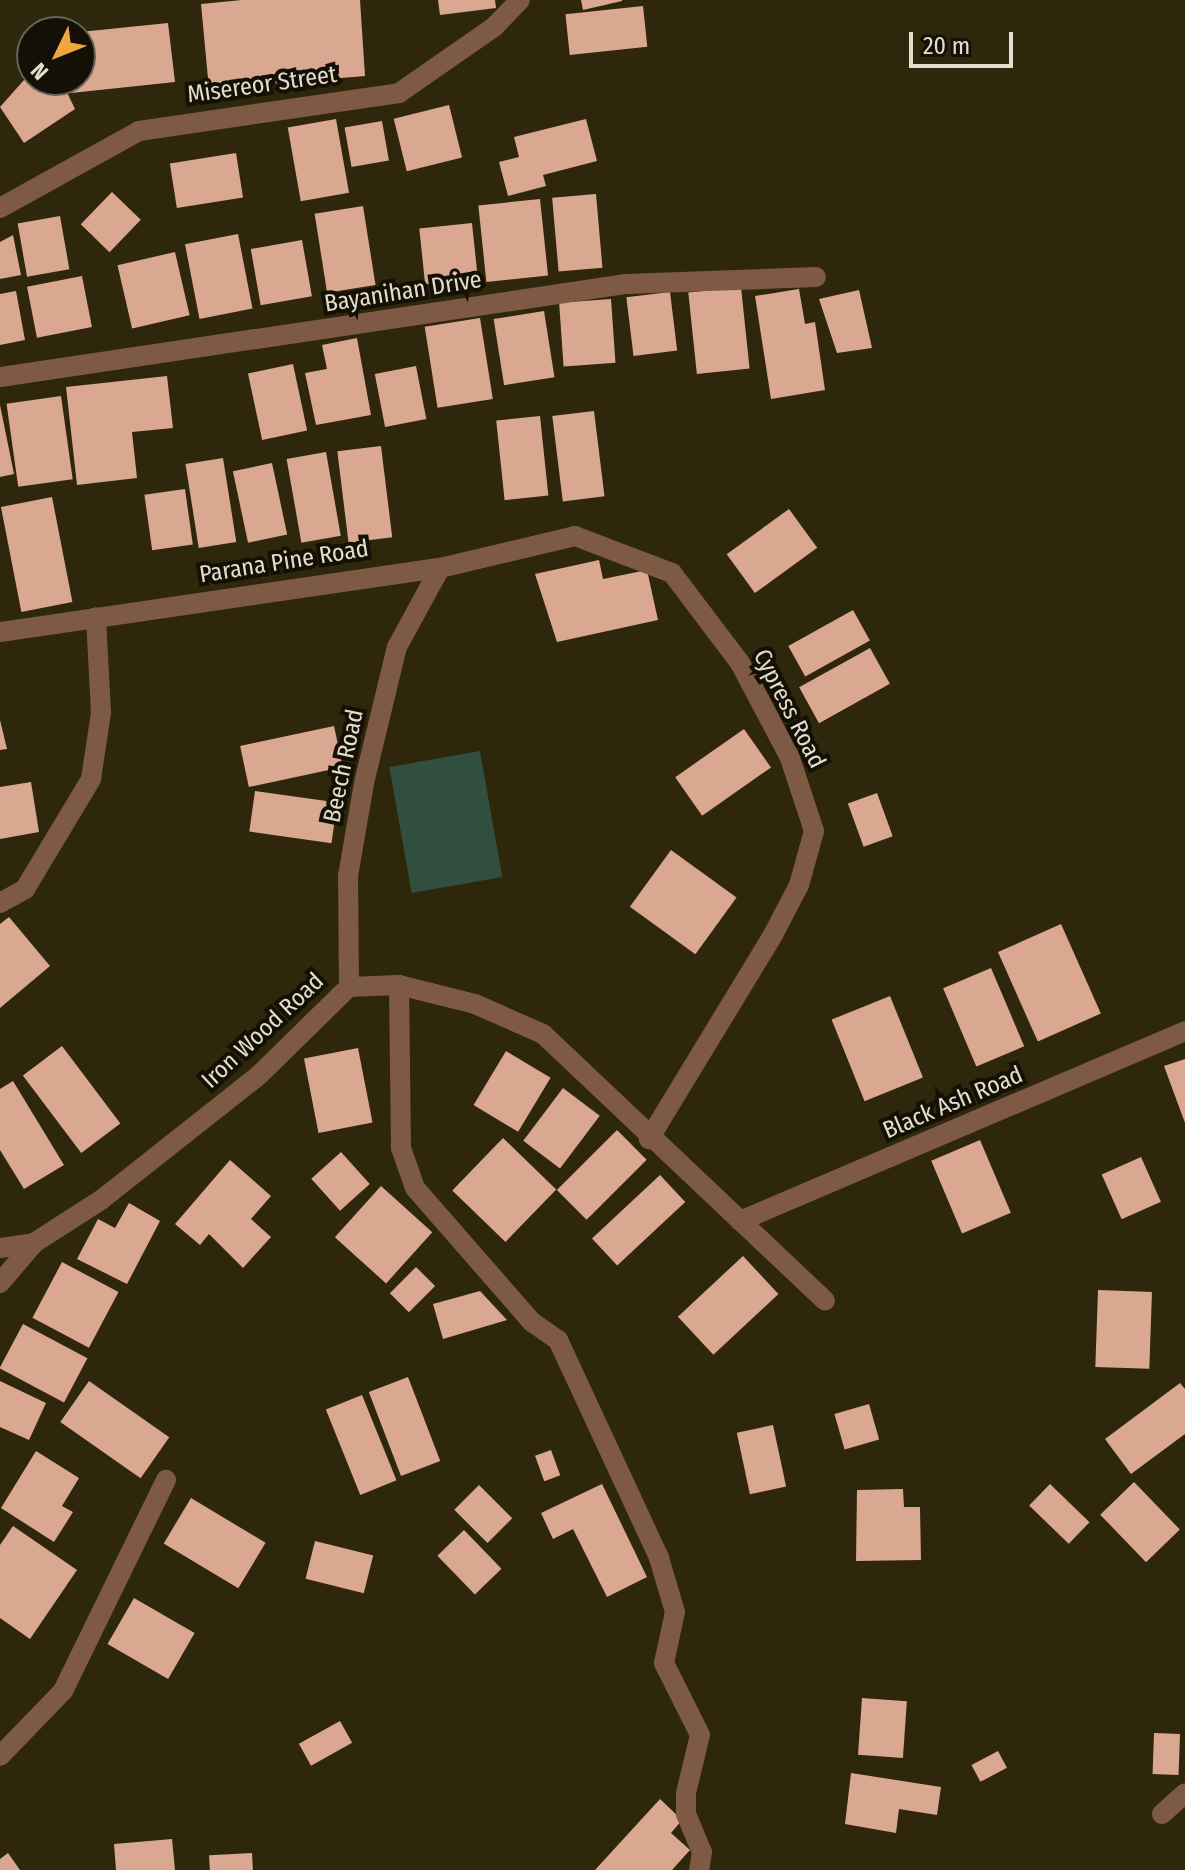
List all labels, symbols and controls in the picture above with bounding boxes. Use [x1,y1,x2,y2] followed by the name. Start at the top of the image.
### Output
[16,16,96,96] north arrow
[913,16,1017,66] scale bar
[923,32,970,60] text: 20 m
[25,57,54,85] text: N
[186,60,338,110] street label: Misereor Street
[322,265,484,319] street label: Bayanihan Drive
[197,534,371,590] street label: Parana Pine Road
[747,645,831,773] street label: Cypress Road
[318,707,370,825] street label: Beech Road
[196,967,330,1095] street label: Iron Wood Road
[879,1061,1027,1145] street label: Black Ash Road

